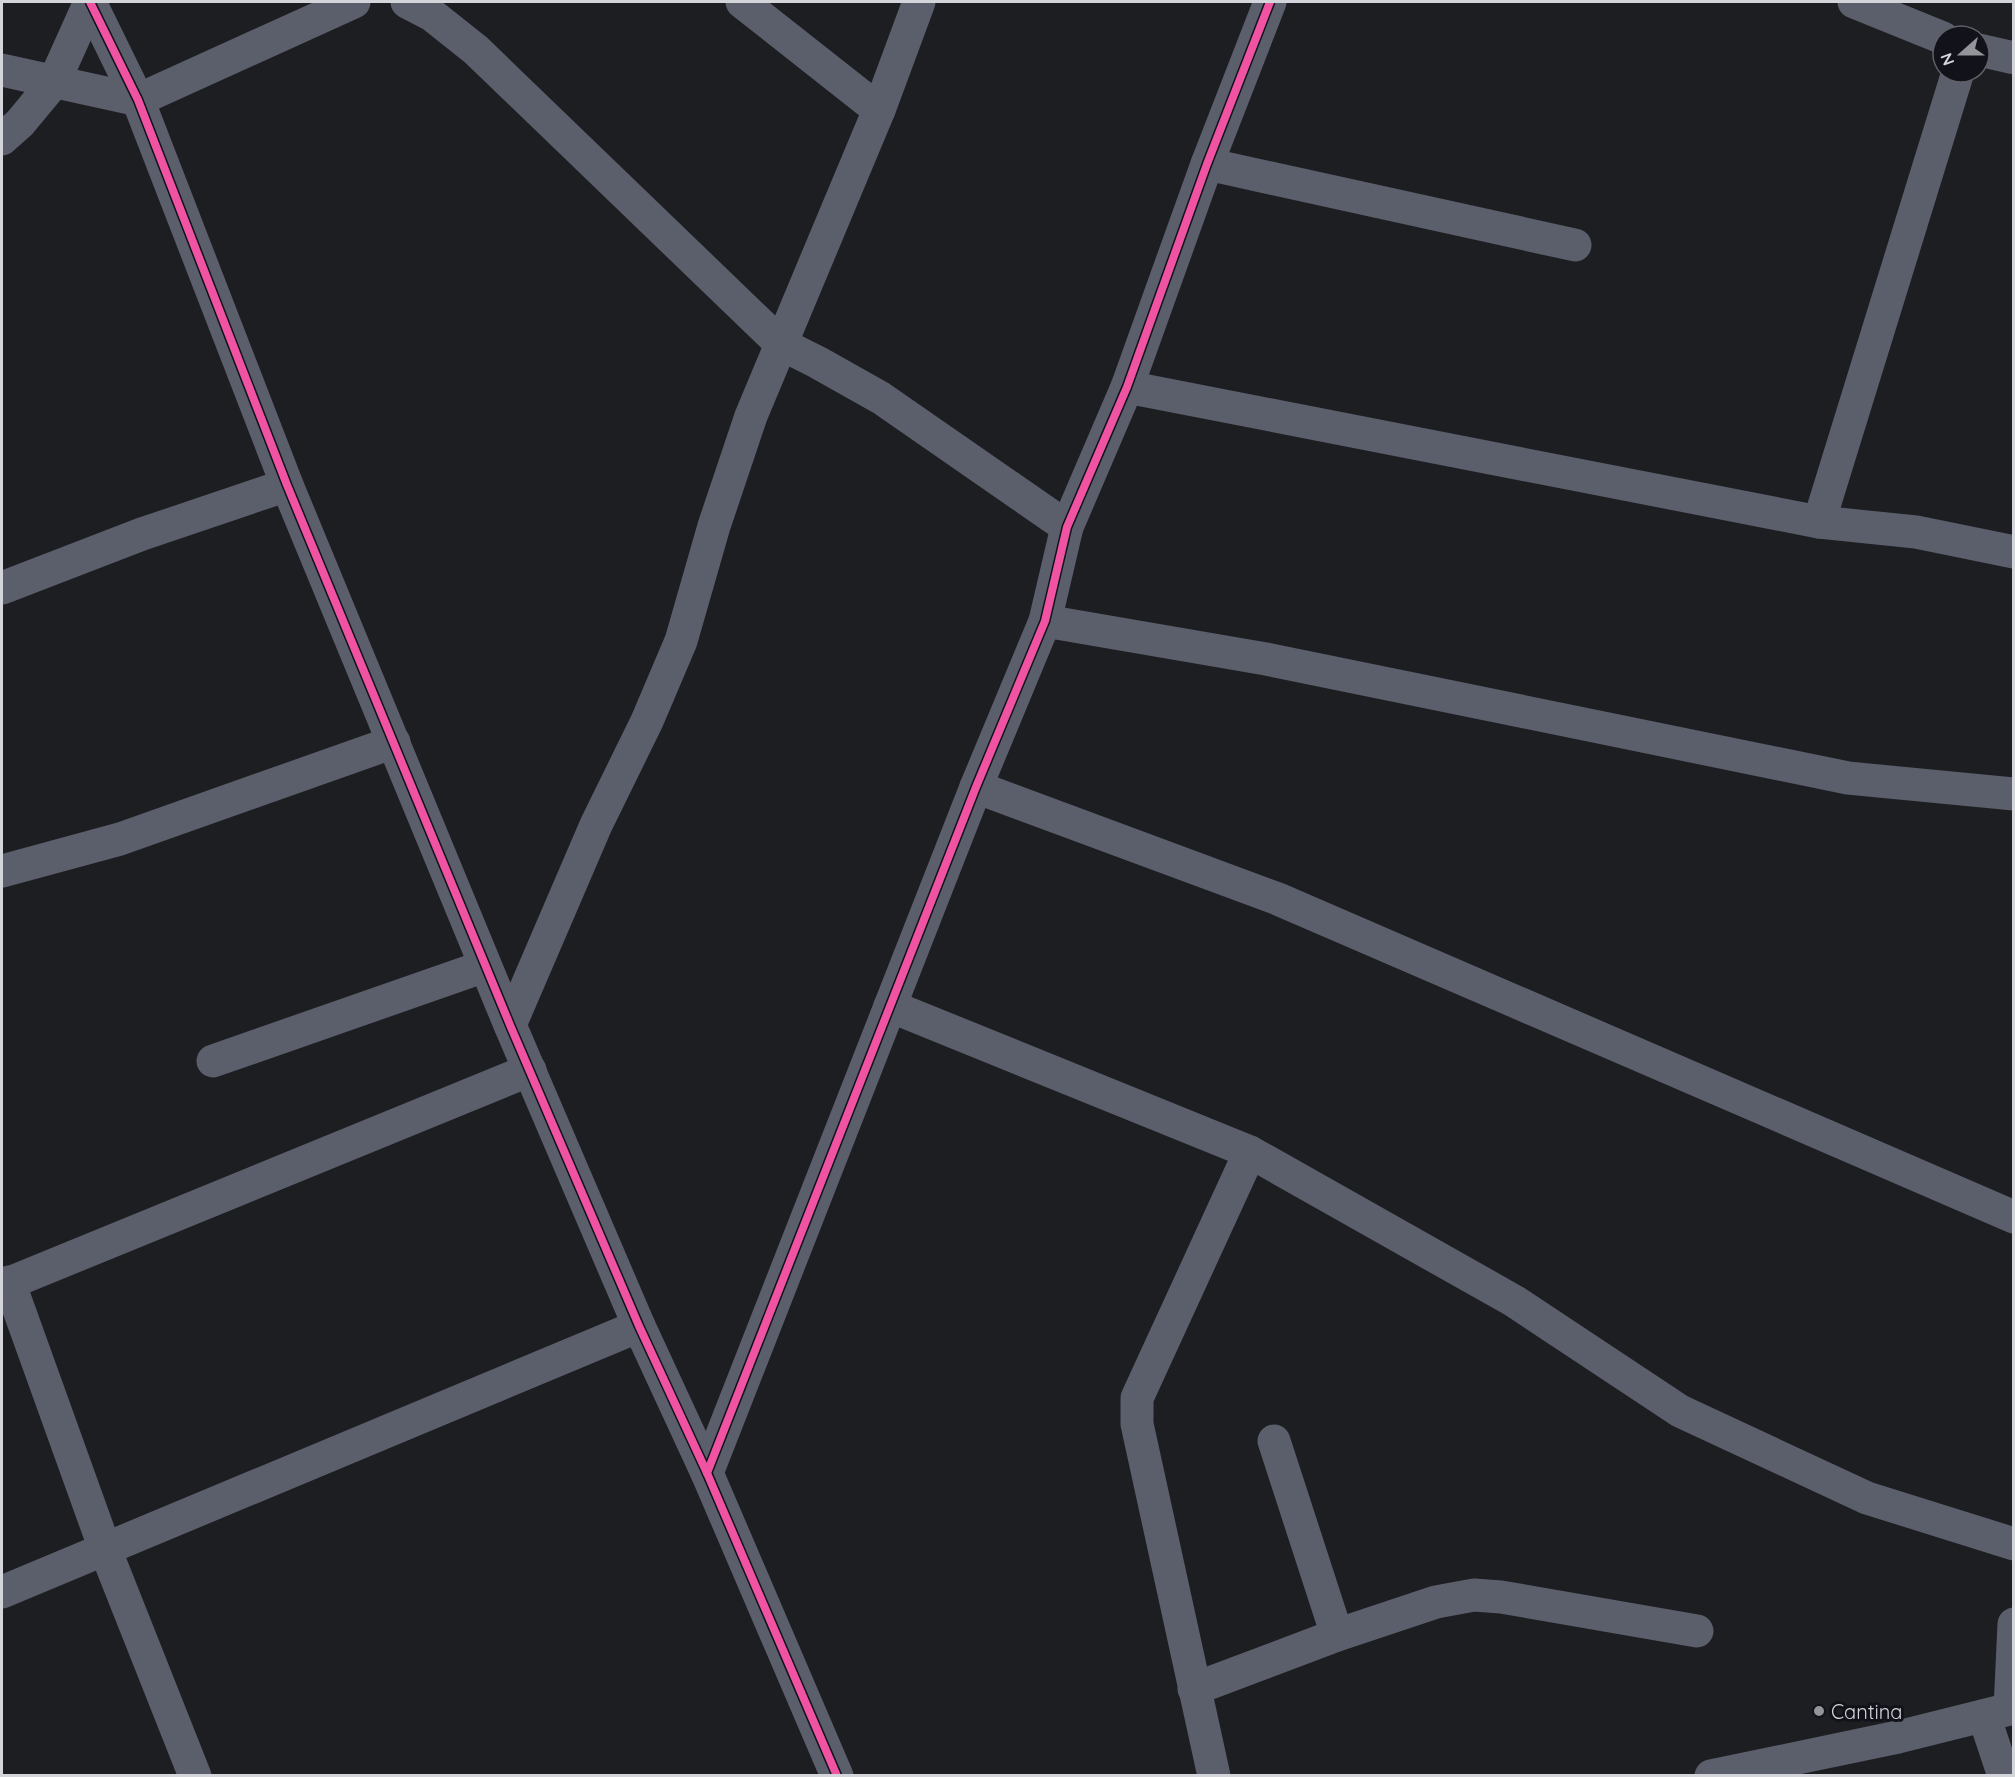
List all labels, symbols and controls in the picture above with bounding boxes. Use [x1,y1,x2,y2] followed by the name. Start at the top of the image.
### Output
[1931,24,1991,84] north arrow
[1936,50,1958,68] text: N
[1831,1699,1902,1724] place label: Cantina
[1812,1704,1826,1718] marker: Cantina

